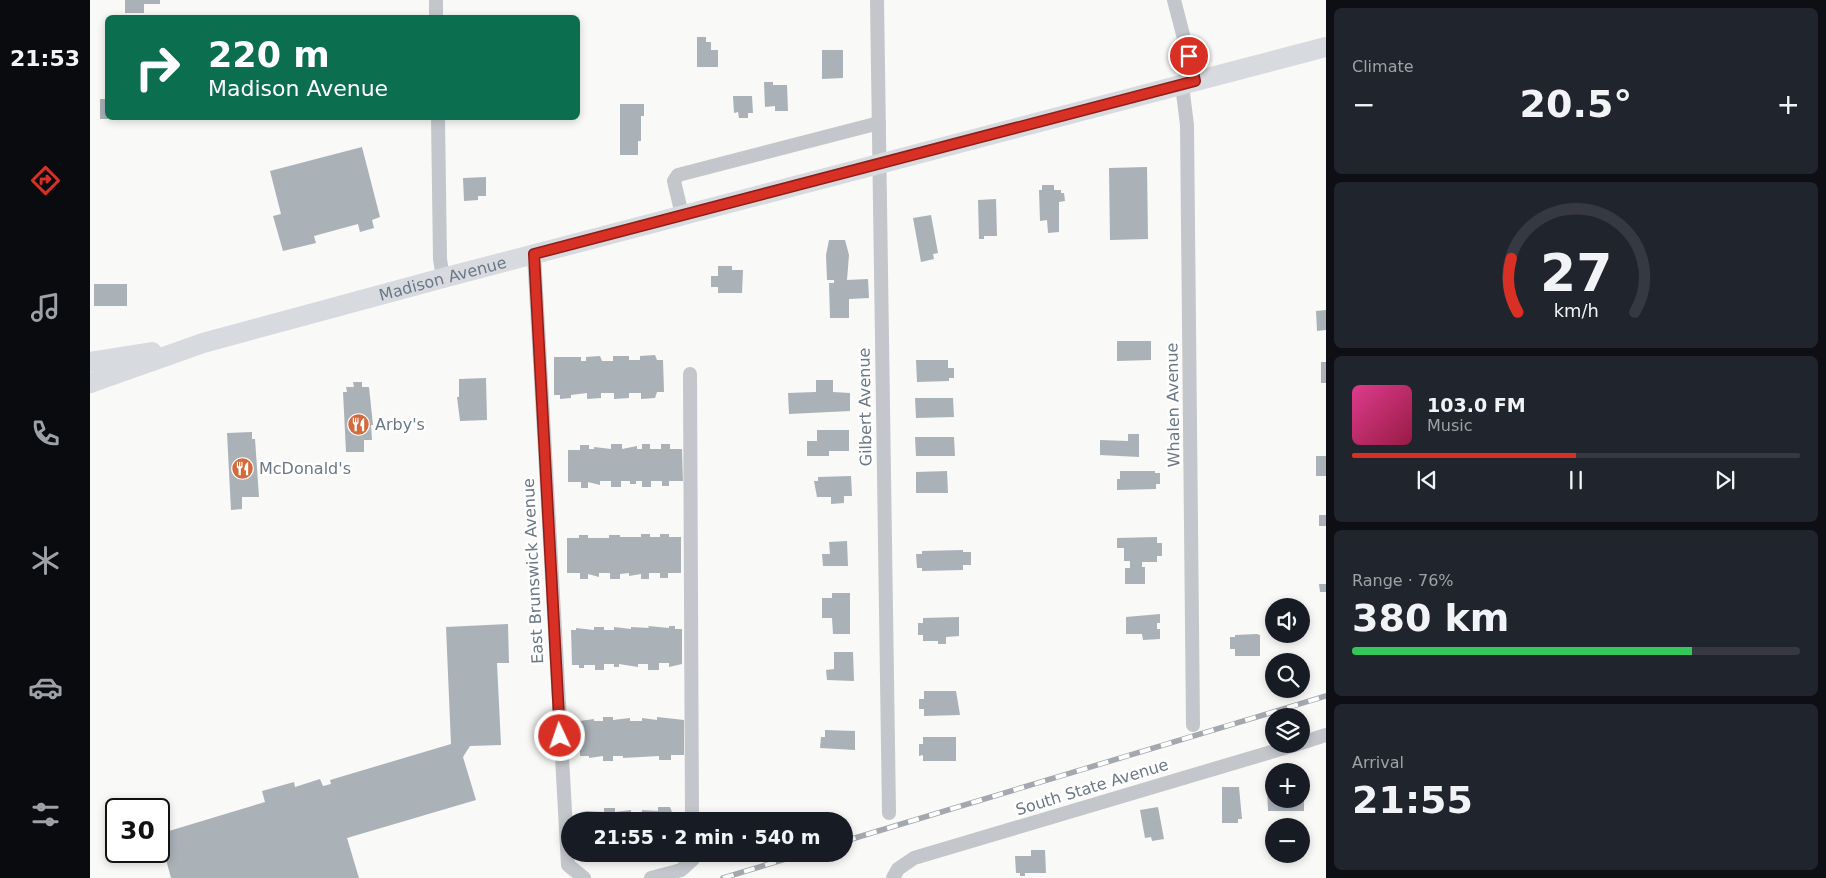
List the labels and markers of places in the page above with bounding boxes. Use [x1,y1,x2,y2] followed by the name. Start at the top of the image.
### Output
[1168,35,1210,77] pin
[347,412,371,436] restaurant icon: Arby's
[375,415,425,434] place label: Arby's
[231,456,255,480] restaurant icon: McDonald's
[259,459,351,478] place label: McDonald's

